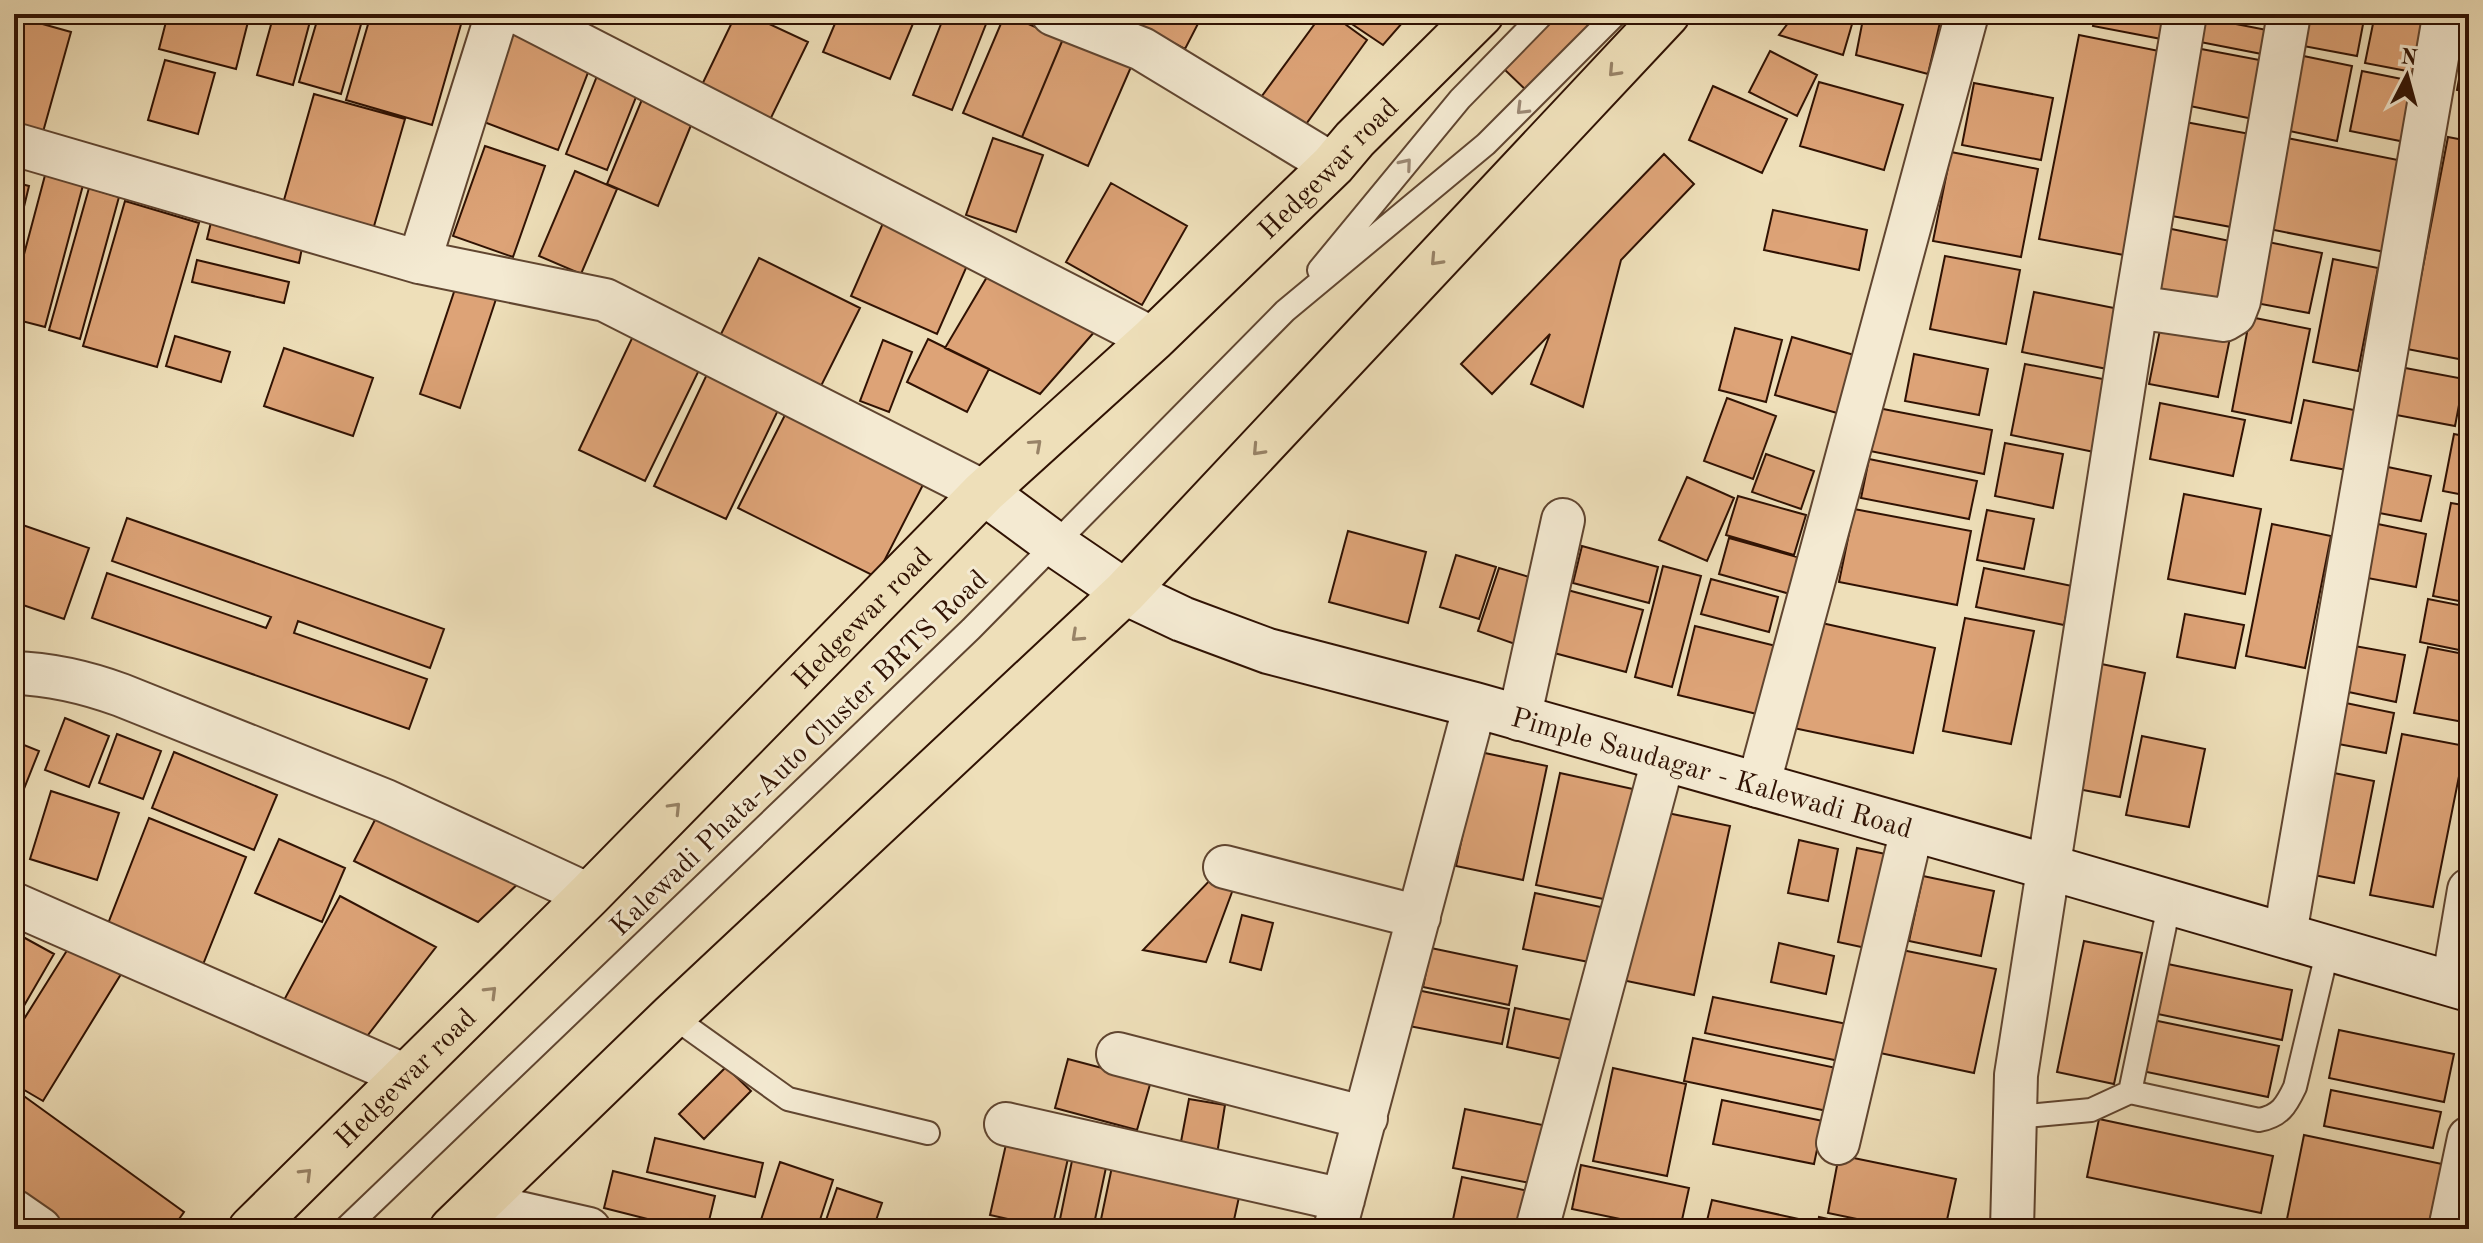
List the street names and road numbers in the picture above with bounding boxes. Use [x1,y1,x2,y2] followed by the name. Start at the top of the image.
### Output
[1255,94,1405,246] street label: Hedgewar road
[788,543,938,695] street label: Hedgewar road
[606,566,994,942] street label: Kalewadi Phata-Auto Cluster BRTS Road
[1508,705,1915,845] street label: Pimple Saudagar - Kalewadi Road
[331,1004,483,1154] street label: Hedgewar road

